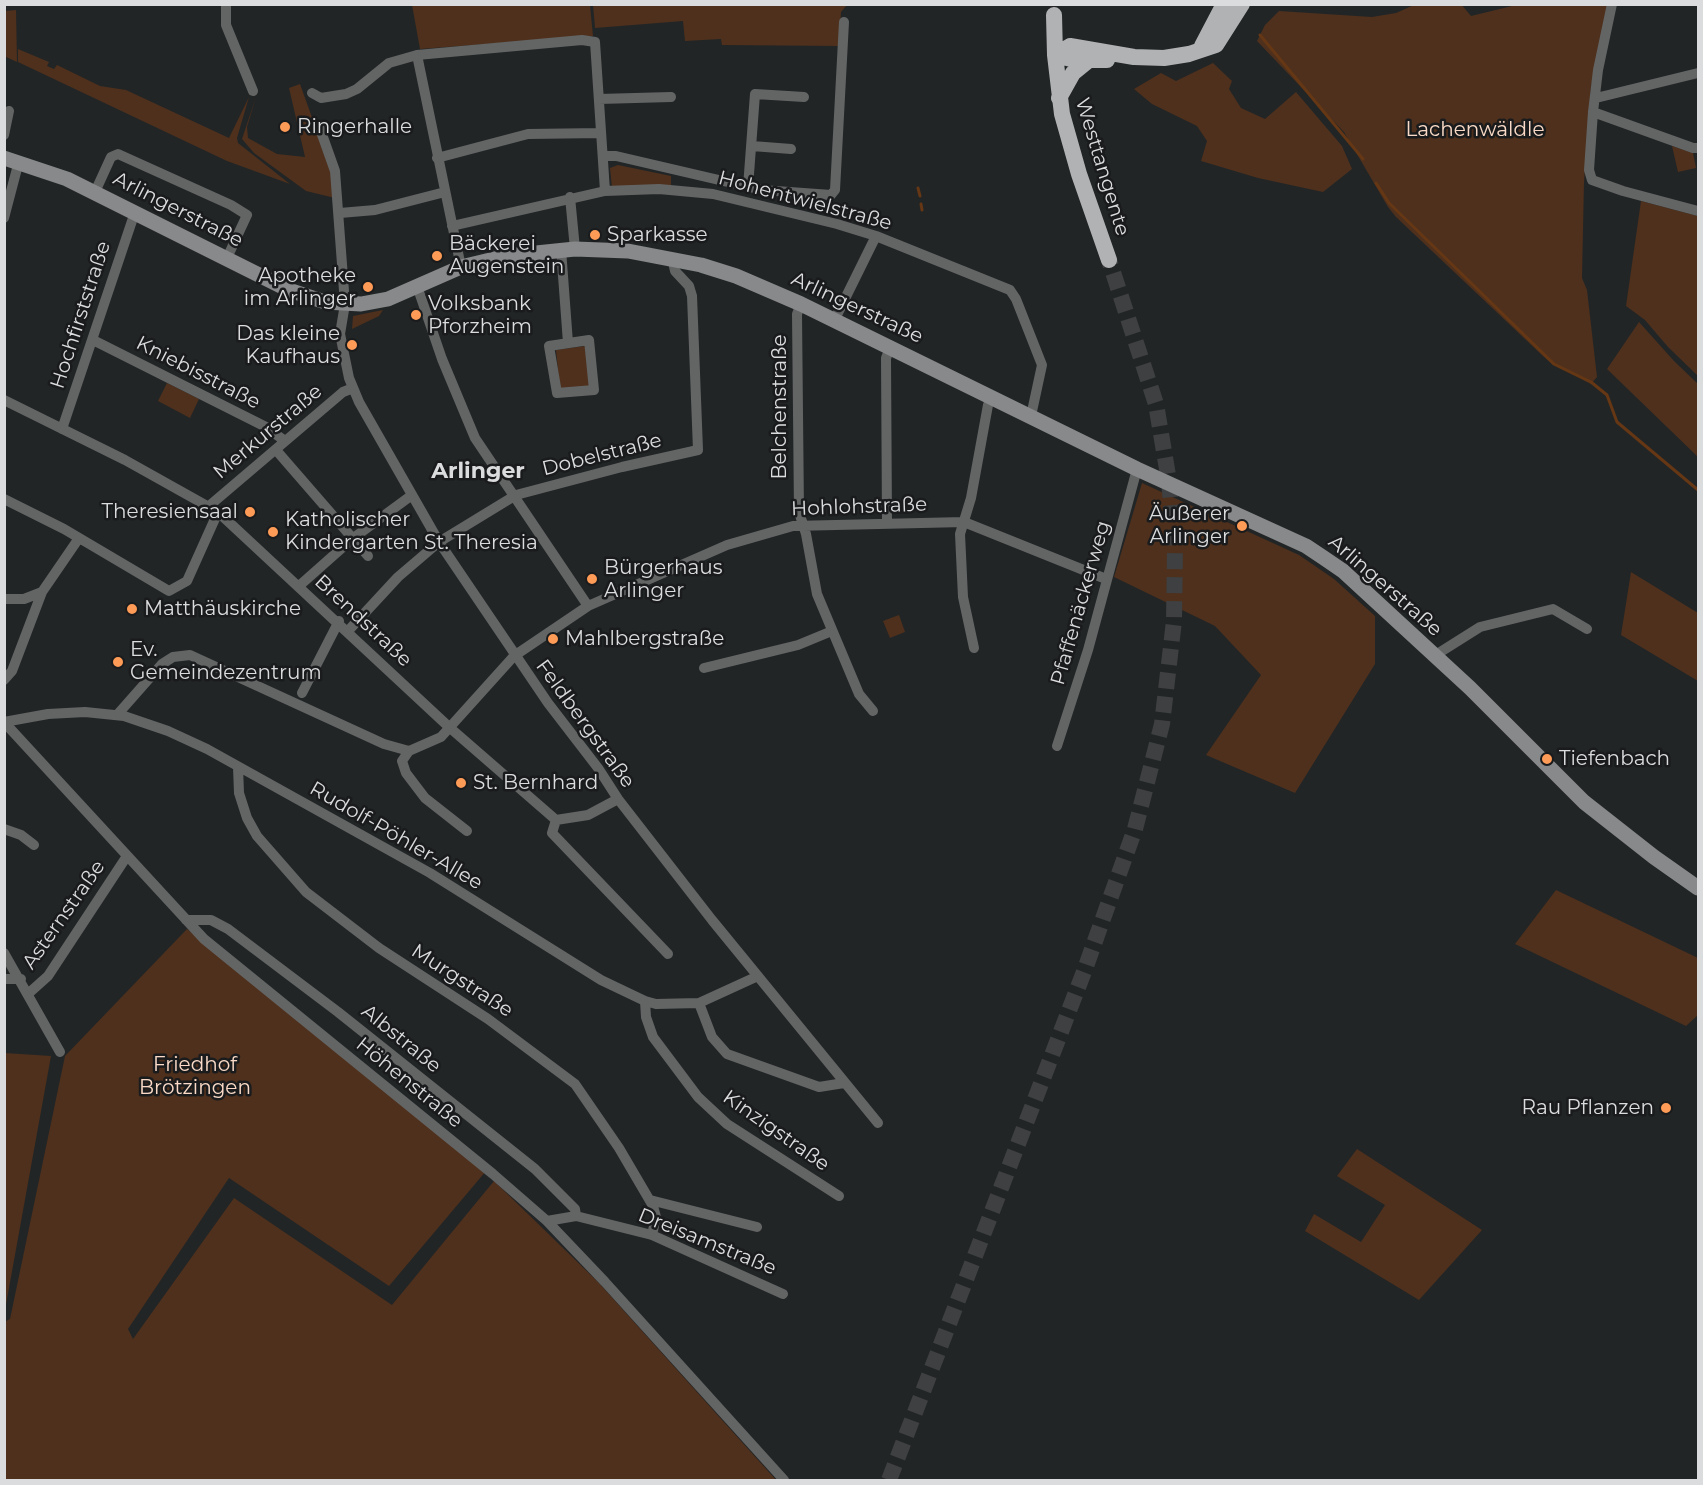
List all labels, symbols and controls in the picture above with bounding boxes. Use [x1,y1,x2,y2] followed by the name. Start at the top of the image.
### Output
[1070,95,1134,239] street label: Westtangente
[297,115,412,139] place label: Ringerhalle
[1406,118,1544,142] park label: Lachenwäldle
[278,120,292,134] marker: Ringerhalle
[716,166,894,236] street label: Hohentwielstraße
[109,167,247,253] street label: Arlingerstraße
[607,223,708,247] place label: Sparkasse
[588,228,602,242] marker: Sparkasse
[449,232,564,279] place label: Bäckerei Augenstein
[46,238,116,392] street label: Hochfirststraße
[430,249,444,263] marker: Bäckerei Augenstein
[244,264,356,311] place label: Apotheke im Arlinger
[787,267,927,349] street label: Arlingerstraße
[361,280,375,294] marker: Apotheke im Arlinger
[428,292,532,339] place label: Volksbank Pforzheim
[409,308,423,322] marker: Volksbank Pforzheim
[236,322,340,369] place label: Das kleine Kaufhaus
[132,331,264,415] street label: Kniebisstraße
[768,334,792,480] street label: Belchenstraße
[345,338,359,352] marker: Das kleine Kaufhaus
[209,380,327,484] street label: Merkurstraße
[540,429,664,481] street label: Dobelstraße
[431,459,525,485] district label: Arlinger
[791,493,927,521] street label: Hohlohstraße
[102,500,238,524] place label: Theresiensaal
[1149,502,1230,549] place label: Äußerer Arlinger
[243,505,257,519] marker: Theresiensaal
[285,508,538,555] place label: Katholischer Kindergarten St. Theresia
[1046,518,1116,688] street label: Pfaffenäckerweg
[1235,519,1249,533] marker: Äußerer Arlinger
[266,525,280,539] marker: Katholischer Kindergarten St. Theresia
[1323,530,1447,642] street label: Arlingerstraße
[604,556,722,603] place label: Bürgerhaus Arlinger
[309,570,417,672] street label: Brendstraße
[585,572,599,586] marker: Bürgerhaus Arlinger
[144,597,301,621] place label: Matthäuskirche
[125,602,139,616] marker: Matthäuskirche
[565,627,724,651] place label: Mahlbergstraße
[546,632,560,646] marker: Mahlbergstraße
[130,638,322,685] place label: Ev. Gemeindezentrum
[111,655,125,669] marker: Ev. Gemeindezentrum
[530,655,640,793] street label: Feldbergstraße
[1559,747,1670,771] place label: Tiefenbach
[1540,752,1554,766] marker: Tiefenbach
[473,771,598,795] place label: St. Bernhard
[454,776,468,790] marker: St. Bernhard
[305,777,487,895] street label: Rudolf-Pöhler-Allee
[18,856,110,974] street label: Asternstraße
[407,939,517,1023] street label: Murgstraße
[356,1000,446,1078] street label: Albstraße
[351,1033,467,1133] street label: Höhenstraße
[139,1053,251,1100] park label: Friedhof Brötzingen
[718,1085,834,1177] street label: Kinzigstraße
[1522,1096,1654,1120] place label: Rau Pflanzen
[1659,1101,1673,1115] marker: Rau Pflanzen
[634,1203,780,1281] street label: Dreisamstraße

